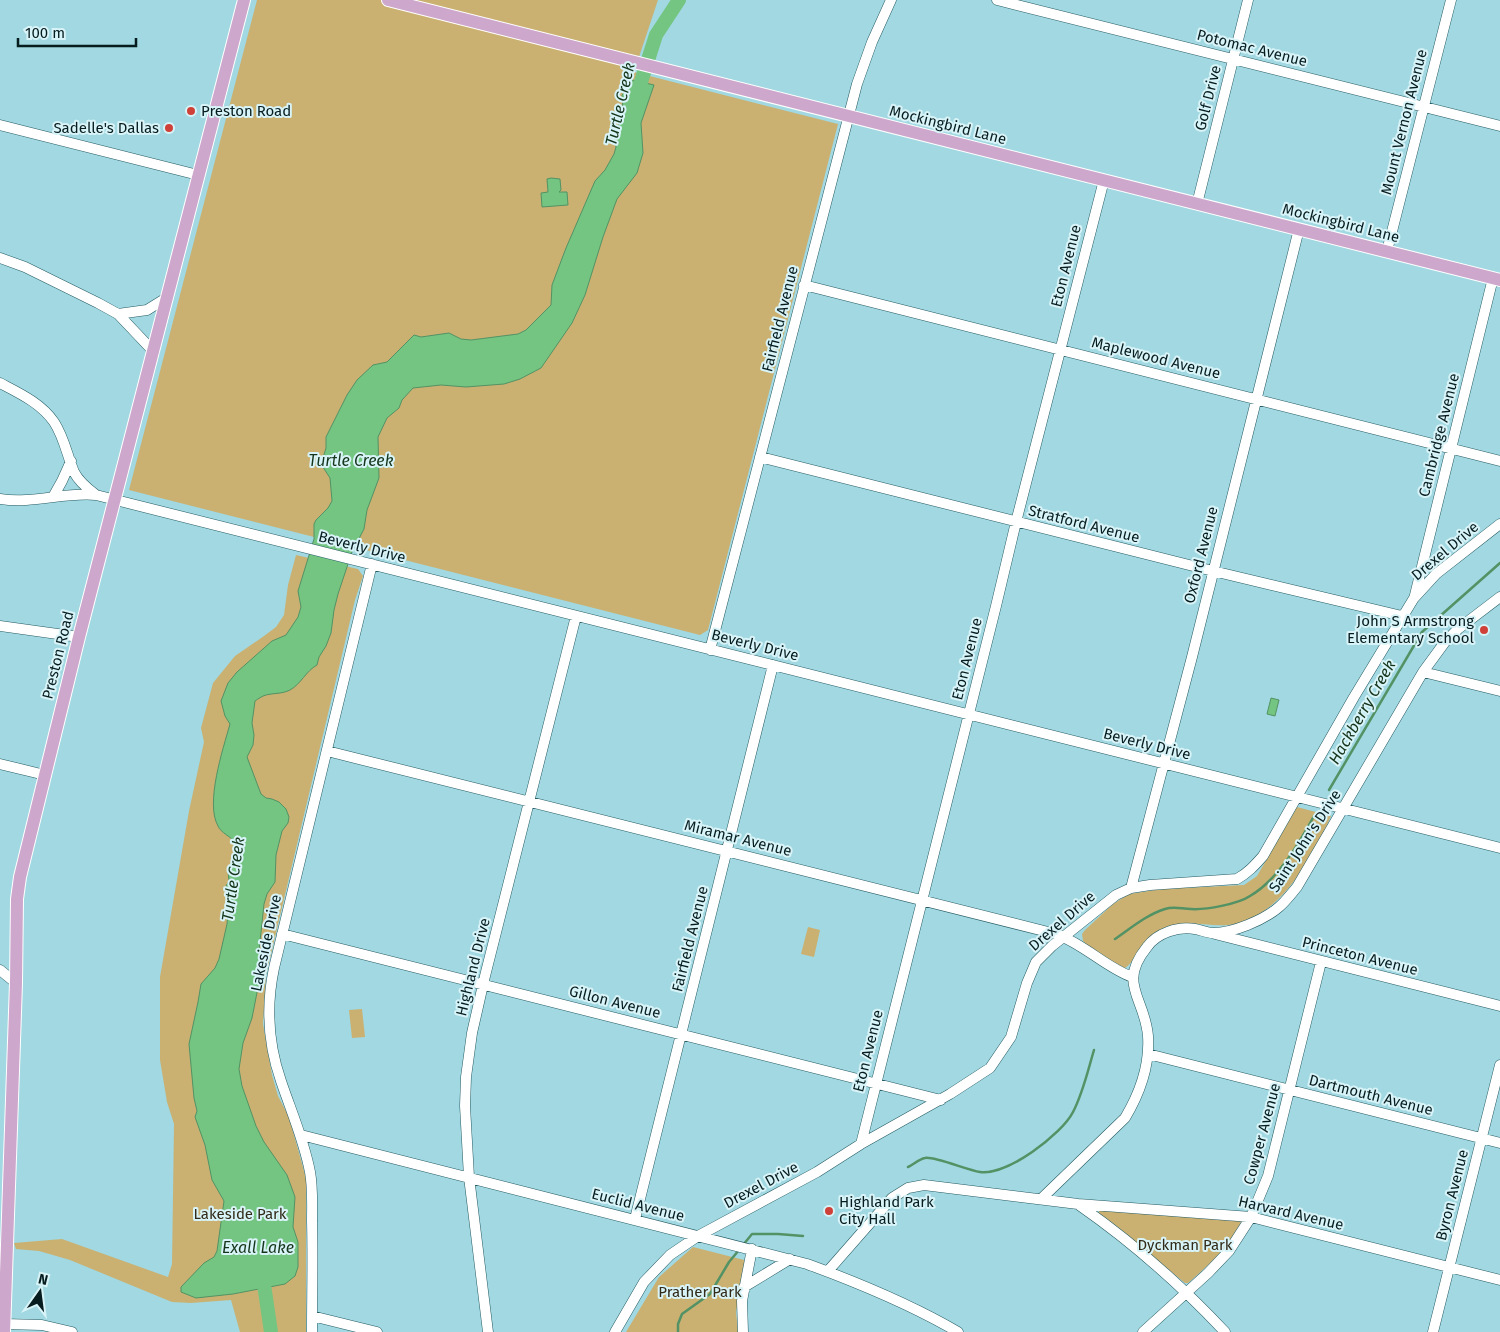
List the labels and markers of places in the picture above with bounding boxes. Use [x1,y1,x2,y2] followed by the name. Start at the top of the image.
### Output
[201,102,291,120] place label: Preston Road
[185,105,197,117] marker: Preston Road
[53,119,159,137] place label: Sadelle's Dallas
[163,122,175,134] marker: Sadelle's Dallas
[1347,612,1475,647] place label: John S Armstrong Elementary School
[1478,624,1490,636] marker: John S Armstrong Elementary School
[839,1193,934,1228] place label: Highland Park City Hall
[823,1205,835,1217] marker: Highland Park City Hall

